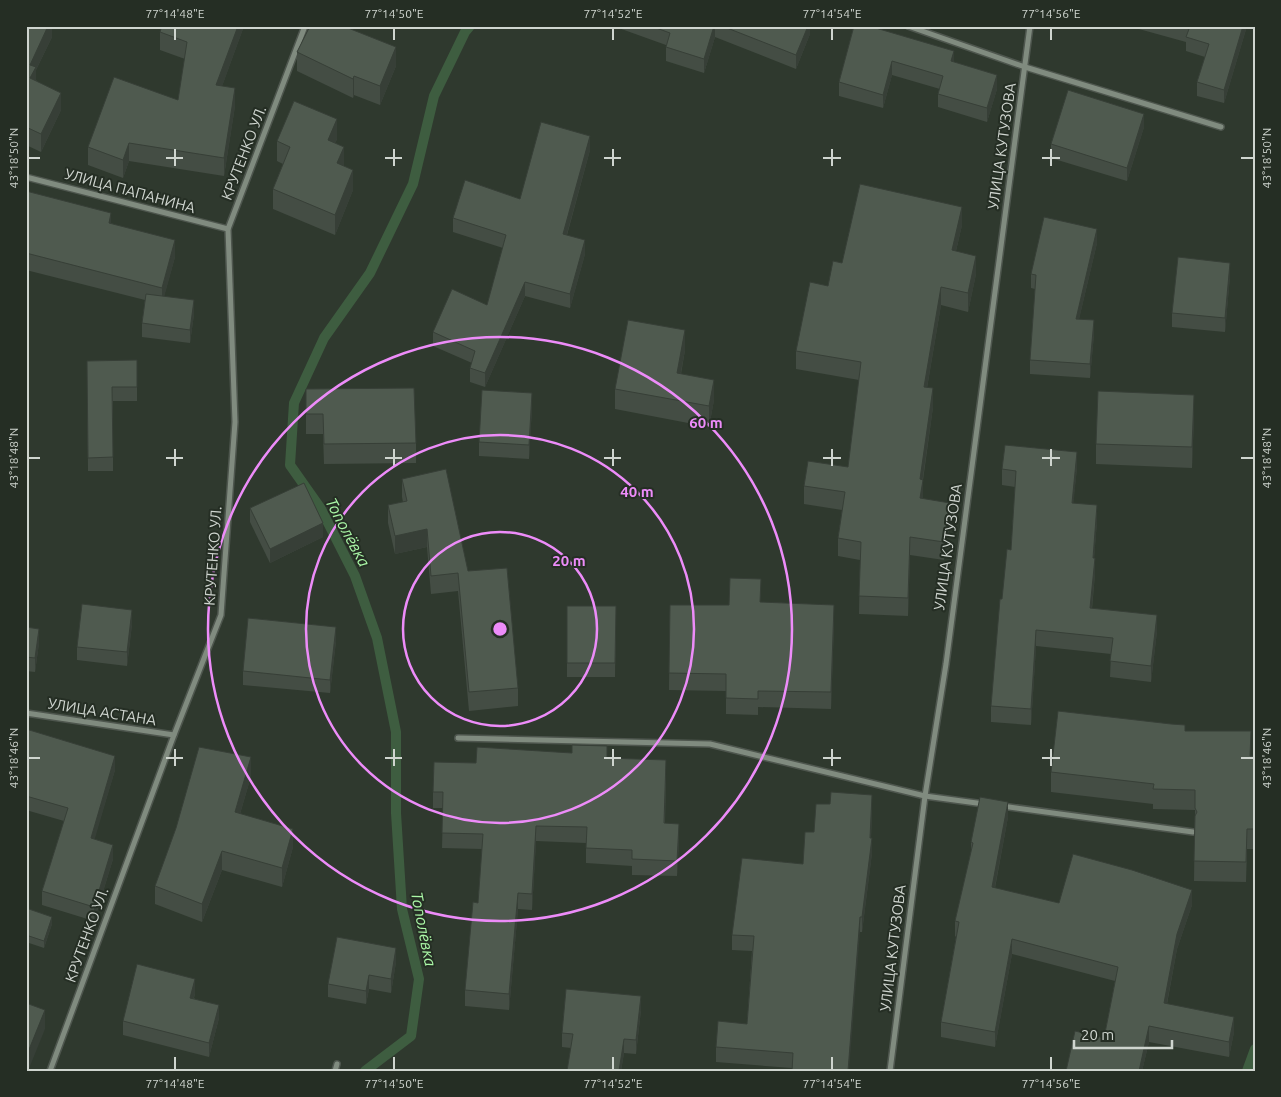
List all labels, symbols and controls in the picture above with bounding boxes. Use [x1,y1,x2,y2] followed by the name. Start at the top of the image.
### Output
[146,7,205,20] text: 77°14'48"E
[365,7,424,20] text: 77°14'50"E
[584,7,643,20] text: 77°14'52"E
[803,7,862,20] text: 77°14'54"E
[1022,7,1081,20] text: 77°14'56"E
[984,81,1019,210] street label: УЛИЦА КУТУЗОВА
[218,103,269,202] street label: КРУТЕНКО УЛ.
[7,128,20,188] text: 43°18'50"N
[1260,128,1273,188] text: 43°18'50"N
[63,165,198,216] street label: УЛИЦА ПАПАНИНА
[689,414,723,431] text: 60 m
[7,428,20,488] text: 43°18'48"N
[1260,428,1273,488] text: 43°18'48"N
[930,482,965,611] street label: УЛИЦА КУТУЗОВА
[620,483,654,500] text: 40 m
[322,494,374,570] water label: Тополёвка
[201,506,224,606] street label: КРУТЕНКО УЛ.
[552,552,586,569] text: 20 m
[491,620,509,638] centre of rings
[47,695,158,729] street label: УЛИЦА АСТАНА
[7,728,20,788] text: 43°18'46"N
[1260,728,1273,788] text: 43°18'46"N
[876,883,909,1012] street label: УЛИЦА КУТУЗОВА
[61,885,112,985] street label: КРУТЕНКО УЛ.
[408,890,440,968] water label: Тополёвка
[1074,1017,1171,1049] scale bar
[1081,1026,1114,1043] text: 20 m
[146,1077,205,1090] text: 77°14'48"E
[365,1077,424,1090] text: 77°14'50"E
[584,1077,643,1090] text: 77°14'52"E
[803,1077,862,1090] text: 77°14'54"E
[1022,1077,1081,1090] text: 77°14'56"E

